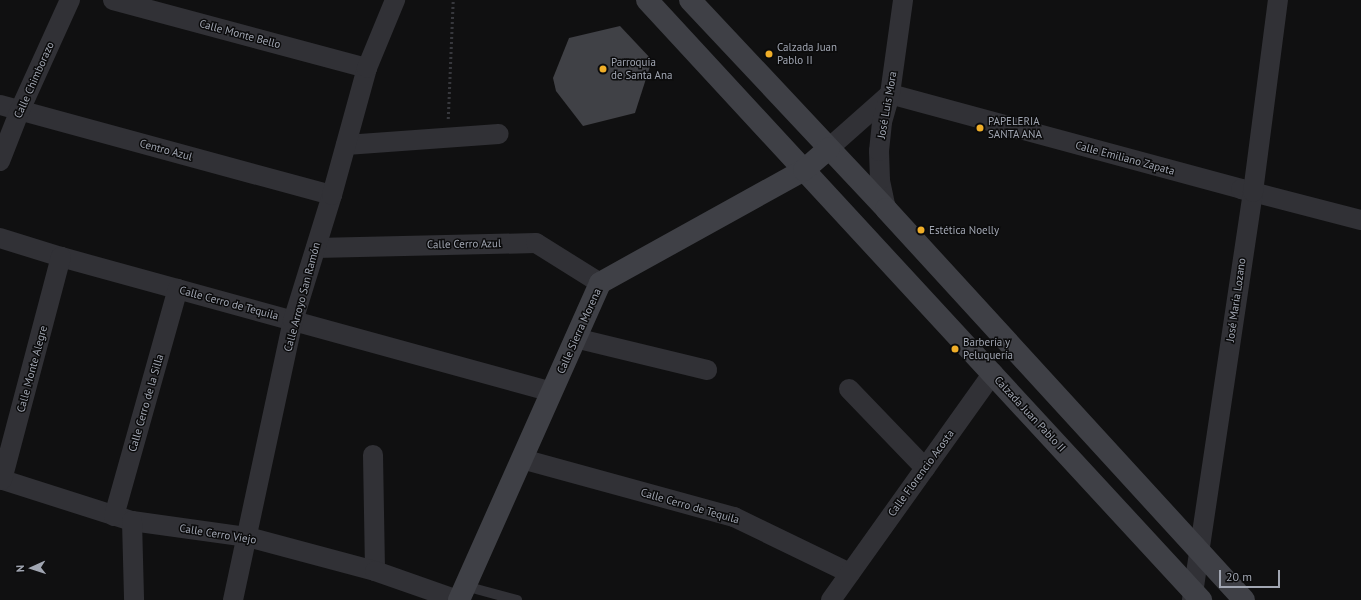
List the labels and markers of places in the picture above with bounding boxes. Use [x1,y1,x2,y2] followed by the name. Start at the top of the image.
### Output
[777,41,837,67] place label: Calzada Juan Pablo II
[764,49,774,59] marker: Calzada Juan Pablo II
[611,56,673,82] place label: Parroquia de Santa Ana
[598,64,608,74] marker: Parroquia de Santa Ana
[988,115,1043,141] place label: PAPELERIA SANTA ANA
[975,123,985,133] marker: PAPELERIA SANTA ANA
[929,223,999,237] place label: Estética Noelly
[916,225,926,235] marker: Estética Noelly
[963,336,1013,362] place label: Barbería y Peluquería
[950,344,960,354] marker: Barbería y Peluquería

